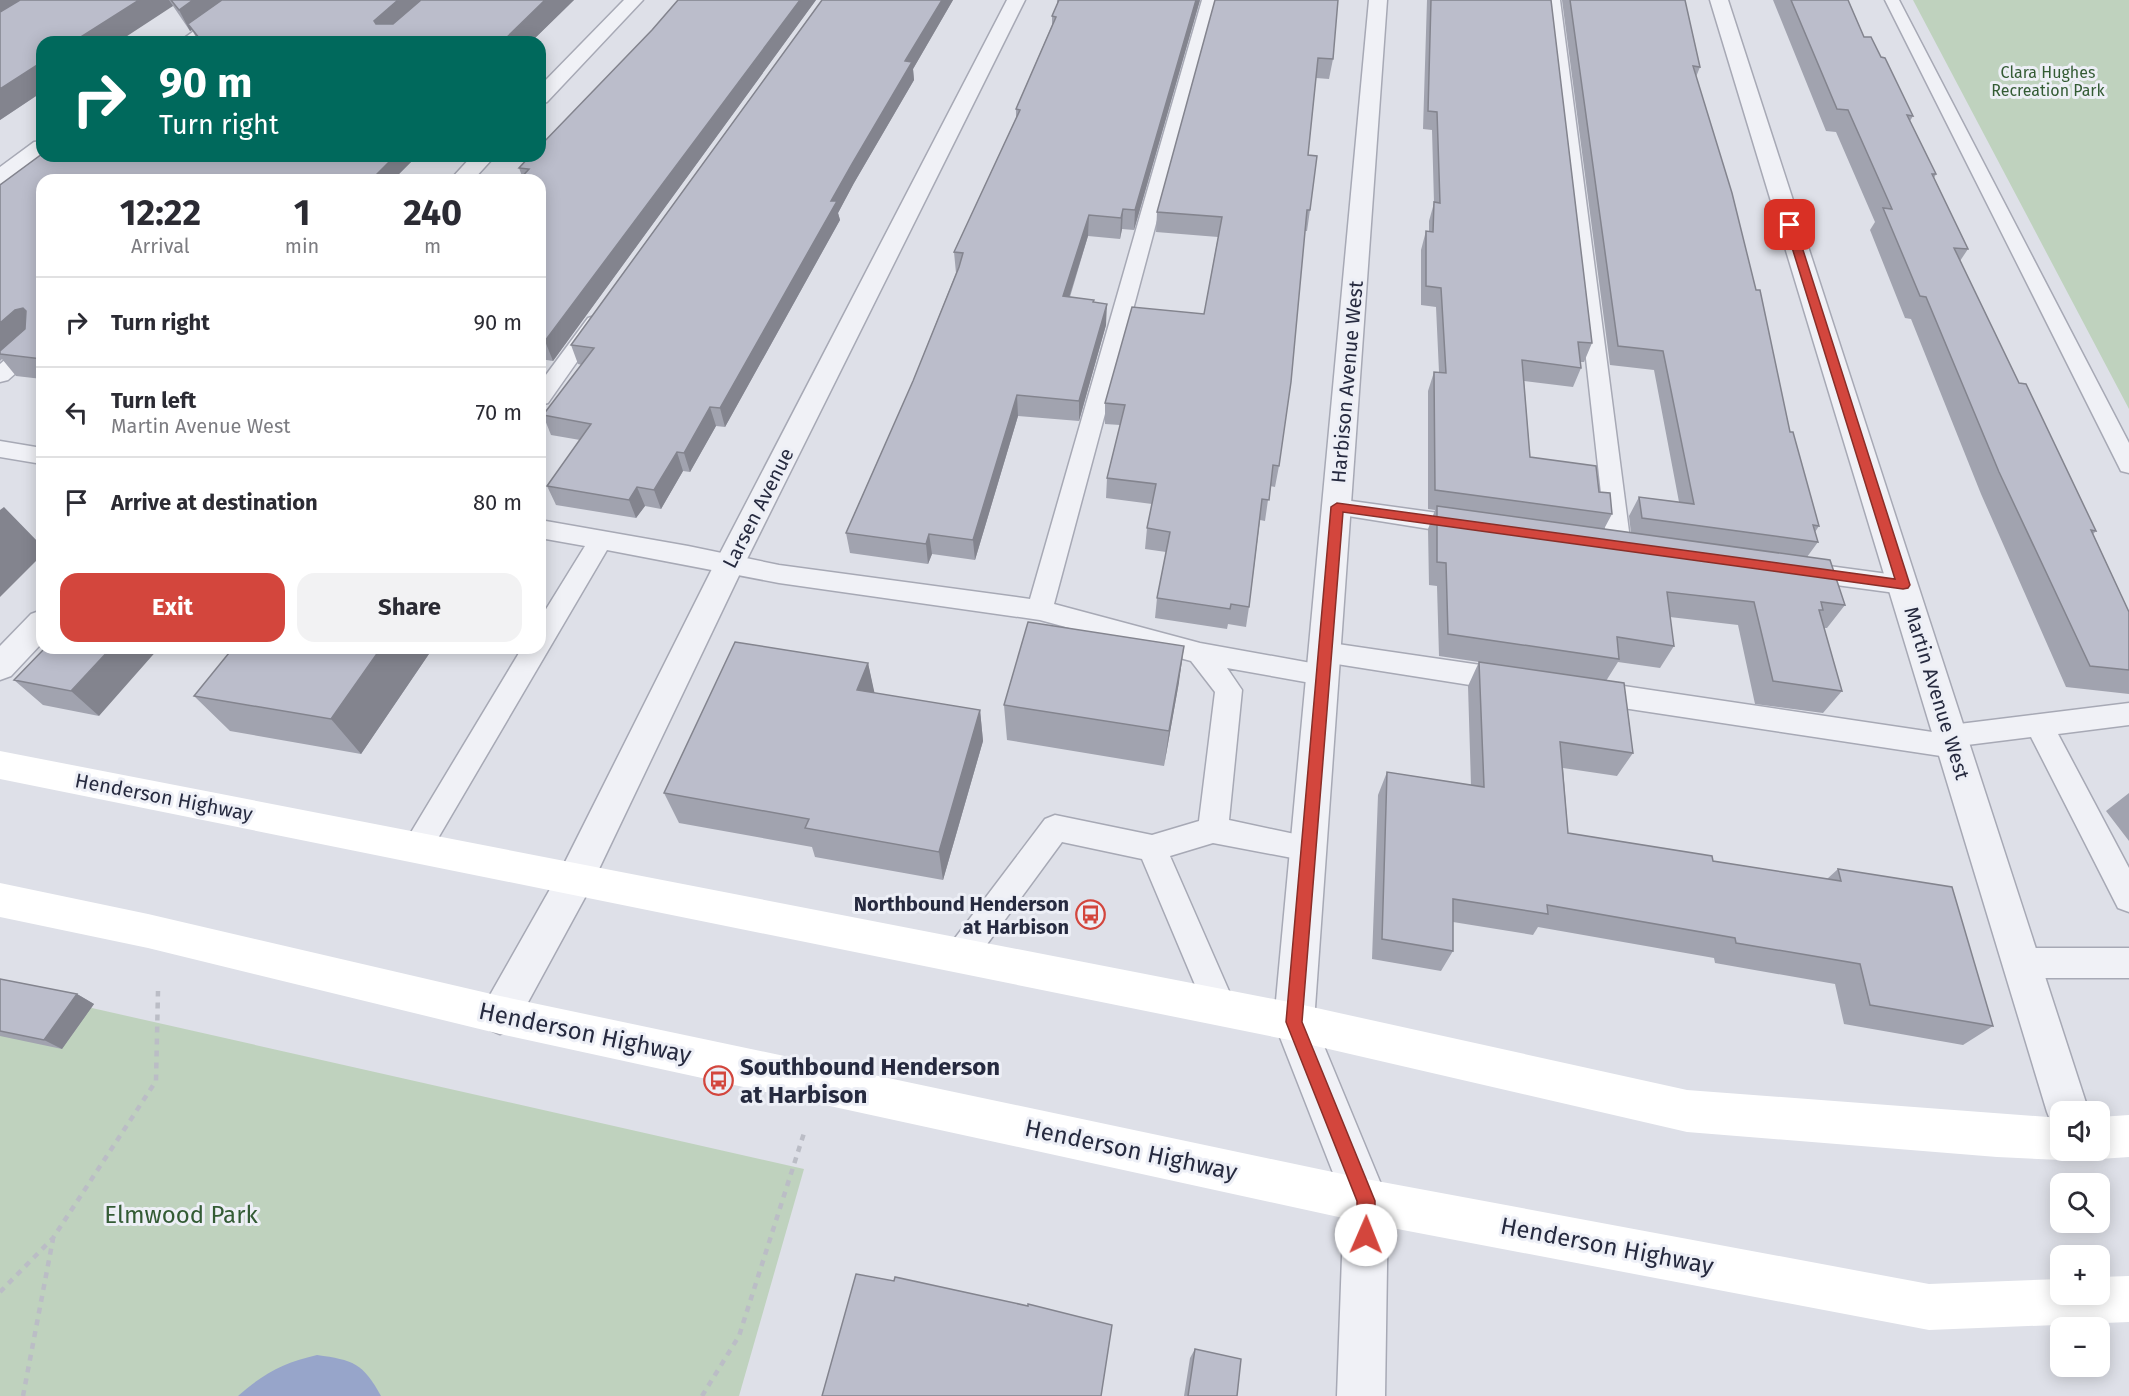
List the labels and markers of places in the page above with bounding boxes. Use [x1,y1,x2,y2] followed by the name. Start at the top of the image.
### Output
[1764,199,1815,250] pin
[854,892,1069,939] place label: Northbound Henderson at Harbison
[1074,899,1106,931] bus stop icon: Northbound Henderson at Harbison
[740,1053,1000,1109] place label: Southbound Henderson at Harbison
[703,1065,735,1097] bus stop icon: Southbound Henderson at Harbison

